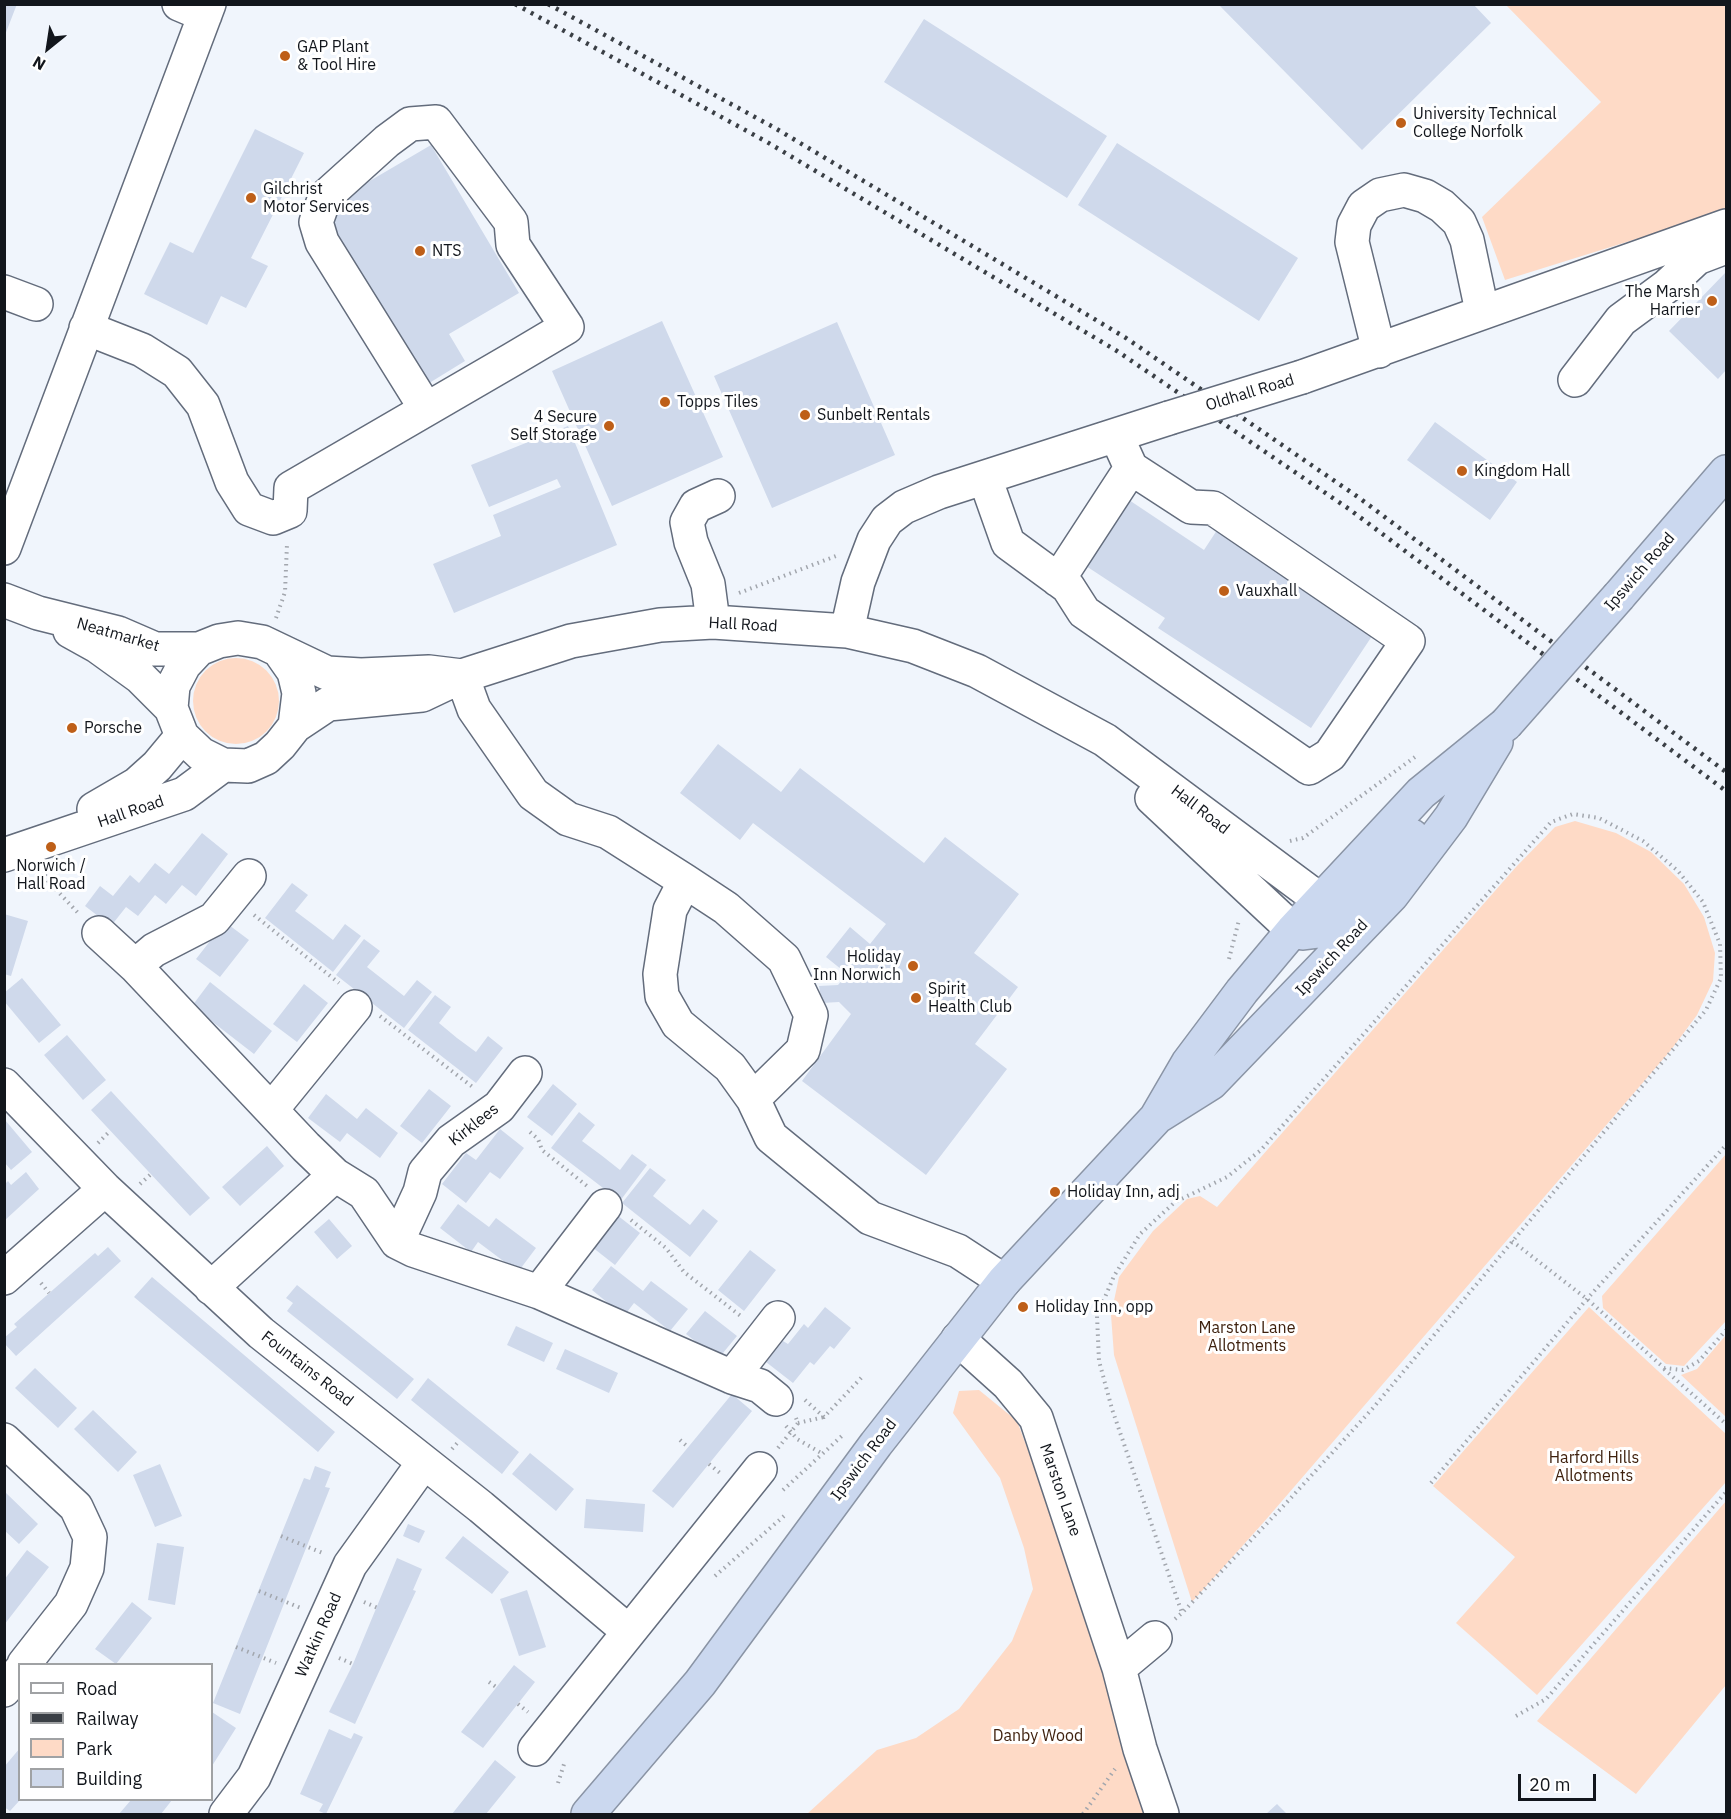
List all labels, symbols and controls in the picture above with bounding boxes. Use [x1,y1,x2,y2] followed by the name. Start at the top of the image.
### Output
[18,18,78,78] north arrow
[297,37,376,75] place label: GAP Plant & Tool Hire
[278,49,292,63] marker: GAP Plant & Tool Hire
[29,52,49,75] text: N
[1413,104,1557,142] place label: University Technical College Norfolk
[1394,116,1408,130] marker: University Technical College Norfolk
[263,179,370,217] place label: Gilchrist Motor Services
[244,191,258,205] marker: Gilchrist Motor Services
[432,241,462,261] place label: NTS
[413,244,427,258] marker: NTS
[1625,282,1700,320] place label: The Marsh Harrier
[1705,294,1719,308] marker: The Marsh Harrier
[1203,370,1297,416] street label: Oldhall Road
[677,392,758,412] place label: Topps Tiles
[658,395,672,409] marker: Topps Tiles
[817,405,930,425] place label: Sunbelt Rentals
[510,407,597,445] place label: 4 Secure Self Storage
[798,408,812,422] marker: Sunbelt Rentals
[602,419,616,433] marker: 4 Secure Self Storage
[1474,461,1570,481] place label: Kingdom Hall
[1455,464,1469,478] marker: Kingdom Hall
[1601,529,1679,615] street label: Ipswich Road
[1236,581,1297,601] place label: Vauxhall
[1217,584,1231,598] marker: Vauxhall
[74,614,162,656] street label: Neatmarket
[708,614,778,636] street label: Hall Road
[84,718,142,738] place label: Porsche
[65,721,79,735] marker: Porsche
[1167,781,1233,839] street label: Hall Road
[95,792,167,832] street label: Hall Road
[44,840,58,854] marker: Norwich / Hall Road
[16,856,86,894] place label: Norwich / Hall Road
[1292,916,1372,1000] street label: Ipswich Road
[813,947,901,985] place label: Holiday Inn Norwich
[906,959,920,973] marker: Holiday Inn Norwich
[928,979,1012,1017] place label: Spirit Health Club
[909,991,923,1005] marker: Spirit Health Club
[445,1100,503,1150] street label: Kirklees
[1067,1182,1180,1202] place label: Holiday Inn, adj
[1048,1185,1062,1199] marker: Holiday Inn, adj
[1035,1297,1153,1317] place label: Holiday Inn, opp
[1016,1300,1030,1314] marker: Holiday Inn, opp
[1199,1318,1295,1356] park label: Marston Lane Allotments
[257,1327,357,1411] street label: Fountains Road
[827,1415,901,1505] street label: Ipswich Road
[1035,1441,1085,1539] street label: Marston Lane
[1549,1448,1639,1486] park label: Harford Hills Allotments
[292,1590,346,1680] street label: Watkin Road
[18,1663,213,1801] legend
[76,1677,117,1700] text: Road
[76,1707,138,1730] text: Railway
[993,1726,1083,1746] park label: Danby Wood
[76,1737,112,1760] text: Park
[1521,1762,1599,1800] scale bar
[76,1767,142,1790] text: Building
[1529,1773,1571,1796] text: 20 m

